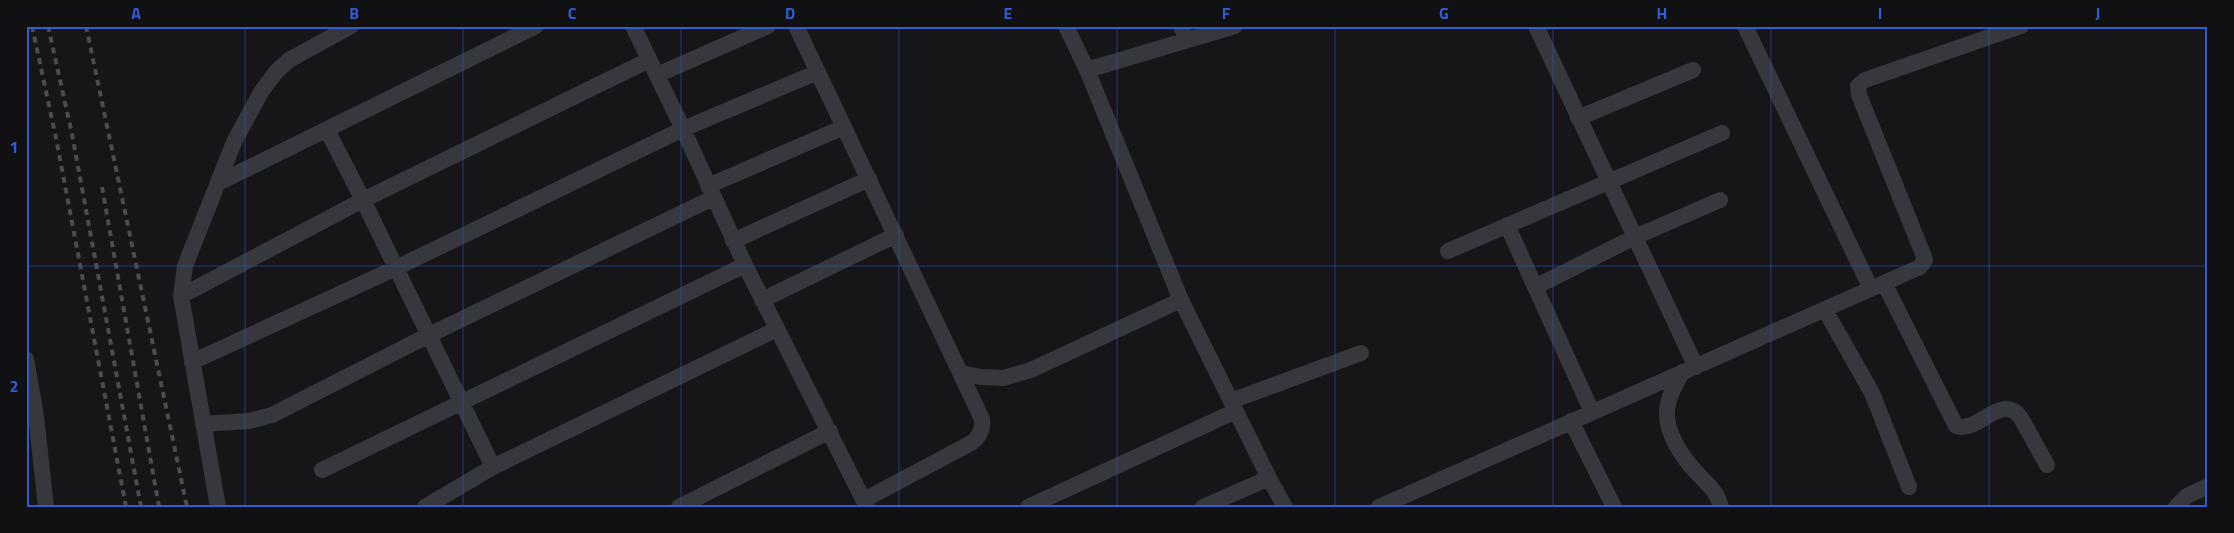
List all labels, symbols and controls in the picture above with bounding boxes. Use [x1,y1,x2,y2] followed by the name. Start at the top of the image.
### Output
[131,1,141,25] text: A
[349,1,359,25] text: B
[568,1,577,25] text: C
[785,1,795,25] text: D
[1004,1,1013,25] text: E
[1222,1,1231,25] text: F
[1439,1,1449,25] text: G
[1657,1,1667,25] text: H
[1878,1,1882,25] text: I
[2096,1,2100,25] text: J
[10,135,18,159] text: 1
[10,374,18,398] text: 2

